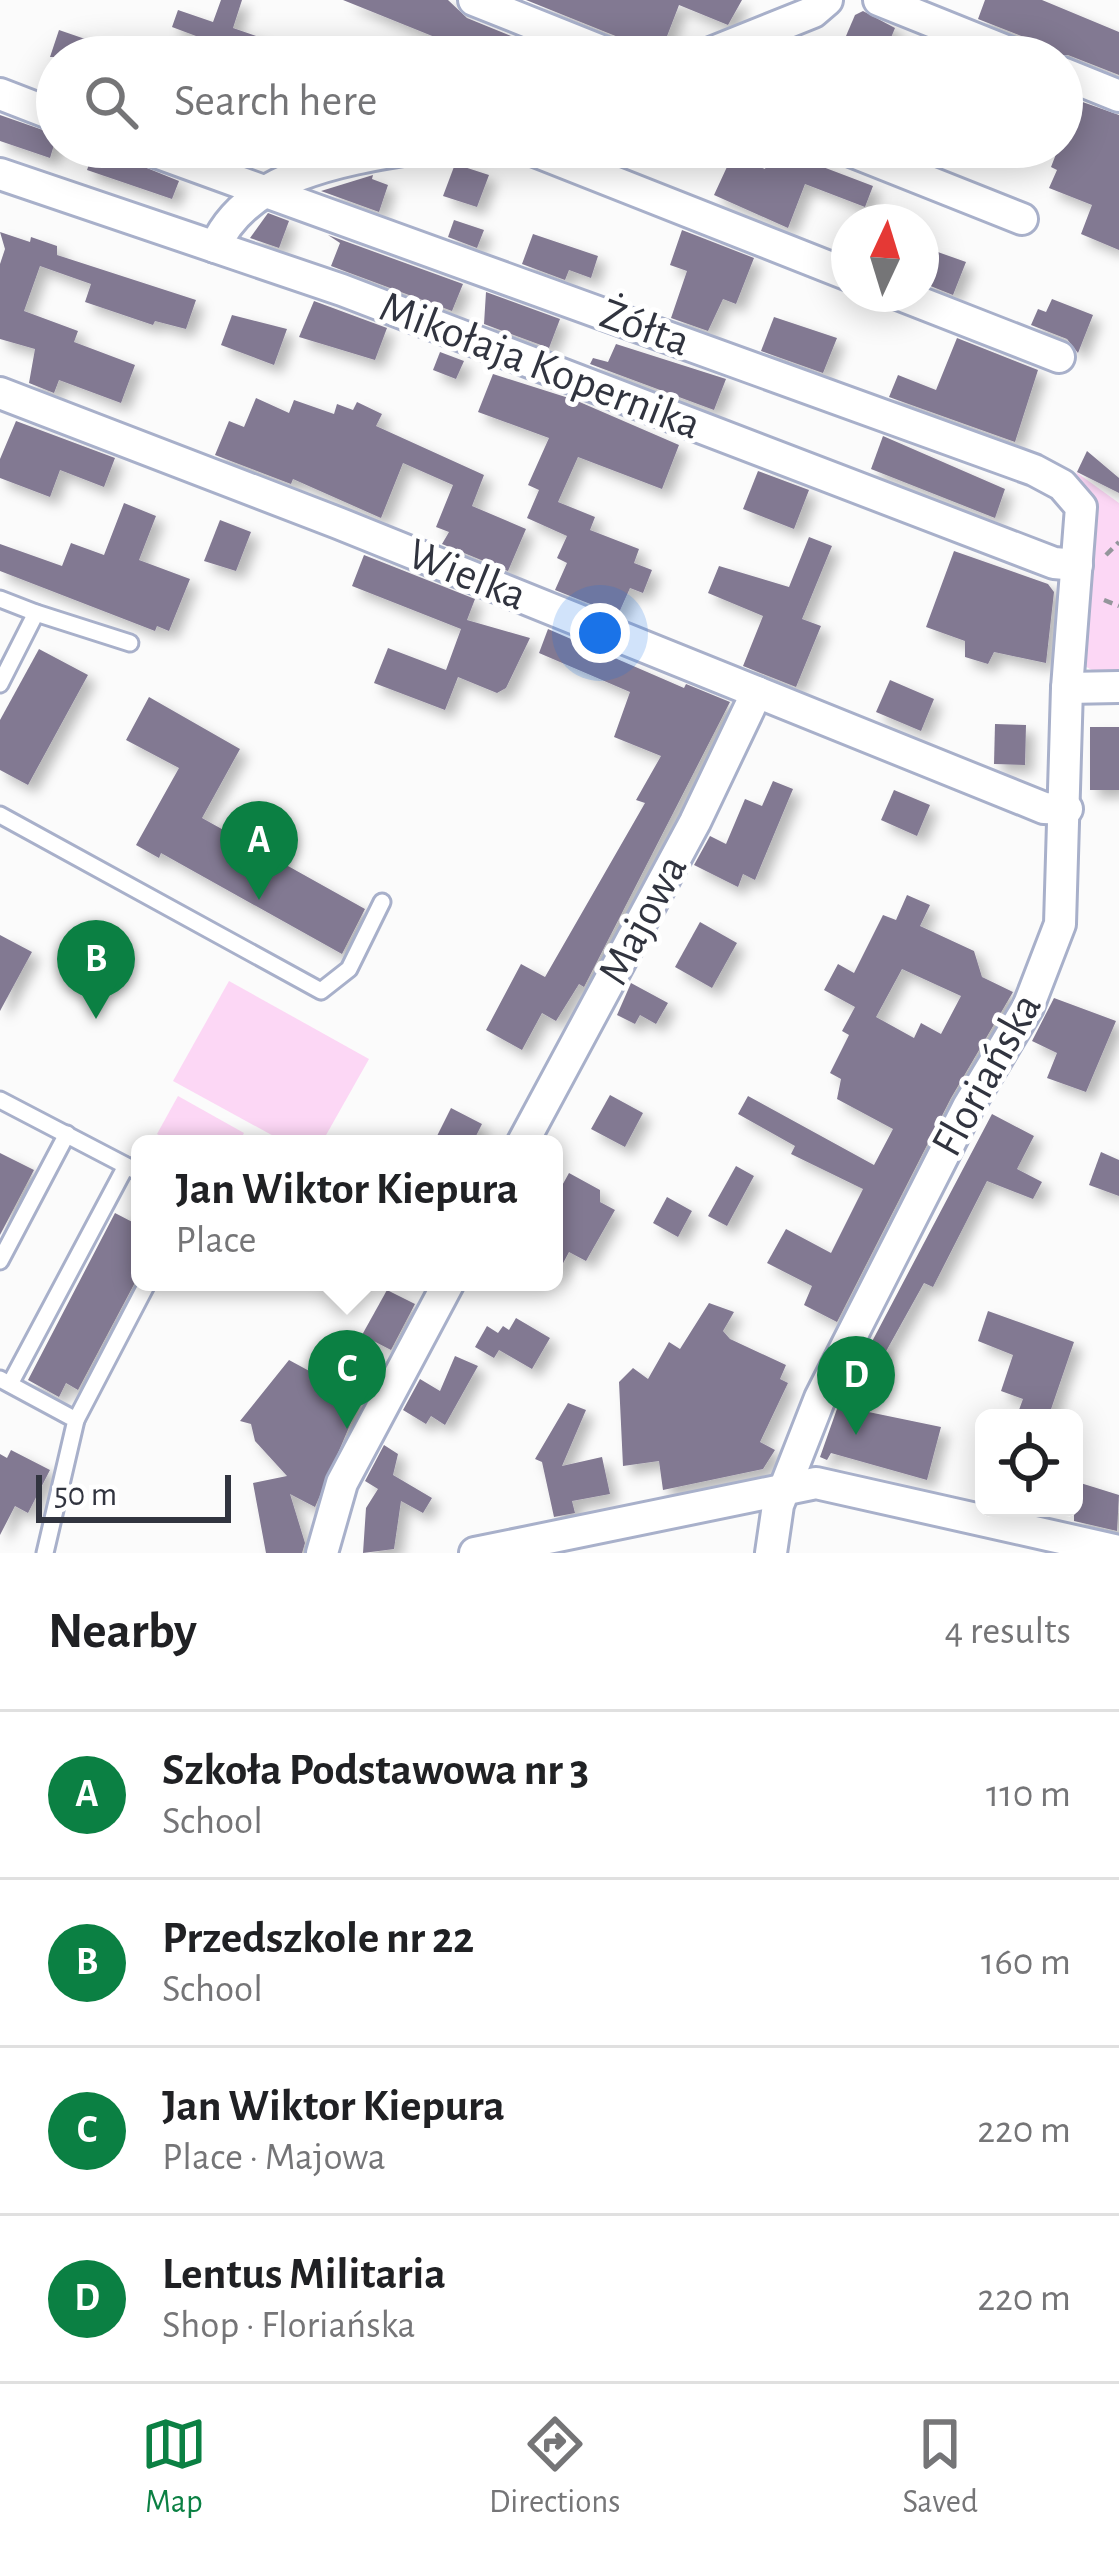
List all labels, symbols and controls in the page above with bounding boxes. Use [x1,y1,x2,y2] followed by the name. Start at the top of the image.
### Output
[36,36,1083,168] search box
[78,69,144,135] icon: search
[174,79,377,124] text: Search here
[831,204,939,312] north arrow
[374,284,706,448] street label: Mikołaja Kopernika
[594,288,697,365] street label: Żółta
[401,531,533,619] street label: Wielka
[570,603,630,663] your location
[220,801,298,900] pin: A
[590,848,696,992] street label: Majowa
[57,920,135,1019] pin: B
[924,986,1050,1164] street label: Floriańska
[131,1135,563,1291] popup
[176,1167,518,1212] text: Jan Wiktor Kiepura
[176,1221,256,1260] text: Place
[308,1330,386,1429] pin: C
[817,1336,895,1435] pin: D
[975,1409,1083,1517] map controls
[975,1409,1083,1517] button: locate
[36,1469,231,1522] scale bar
[54,1479,117,1512] text: 50 m
[48,1606,197,1657] text: Nearby
[944,1612,1071,1651] text: 4 results
[162,1748,589,1793] text: Szkoła Podstawowa nr 3
[75,1775,99,1814] text: A
[986,1775,1071,1814] text: 110 m
[162,1802,263,1841] text: School
[162,1916,474,1961] text: Przedszkole nr 22
[76,1943,98,1982] text: B
[981,1943,1071,1982] text: 160 m
[162,1970,263,2009] text: School
[162,2084,505,2129] text: Jan Wiktor Kiepura
[77,2111,97,2150] text: C
[977,2111,1071,2150] text: 220 m
[162,2138,386,2177] text: Place · Majowa
[162,2252,446,2297] text: Lentus Militaria
[74,2279,100,2318] text: D
[977,2279,1071,2318] text: 220 m
[162,2306,416,2345] text: Shop · Floriańska
[141,2411,207,2523] tab: Map
[489,2411,620,2523] tab: Directions
[902,2411,978,2523] tab: Saved

